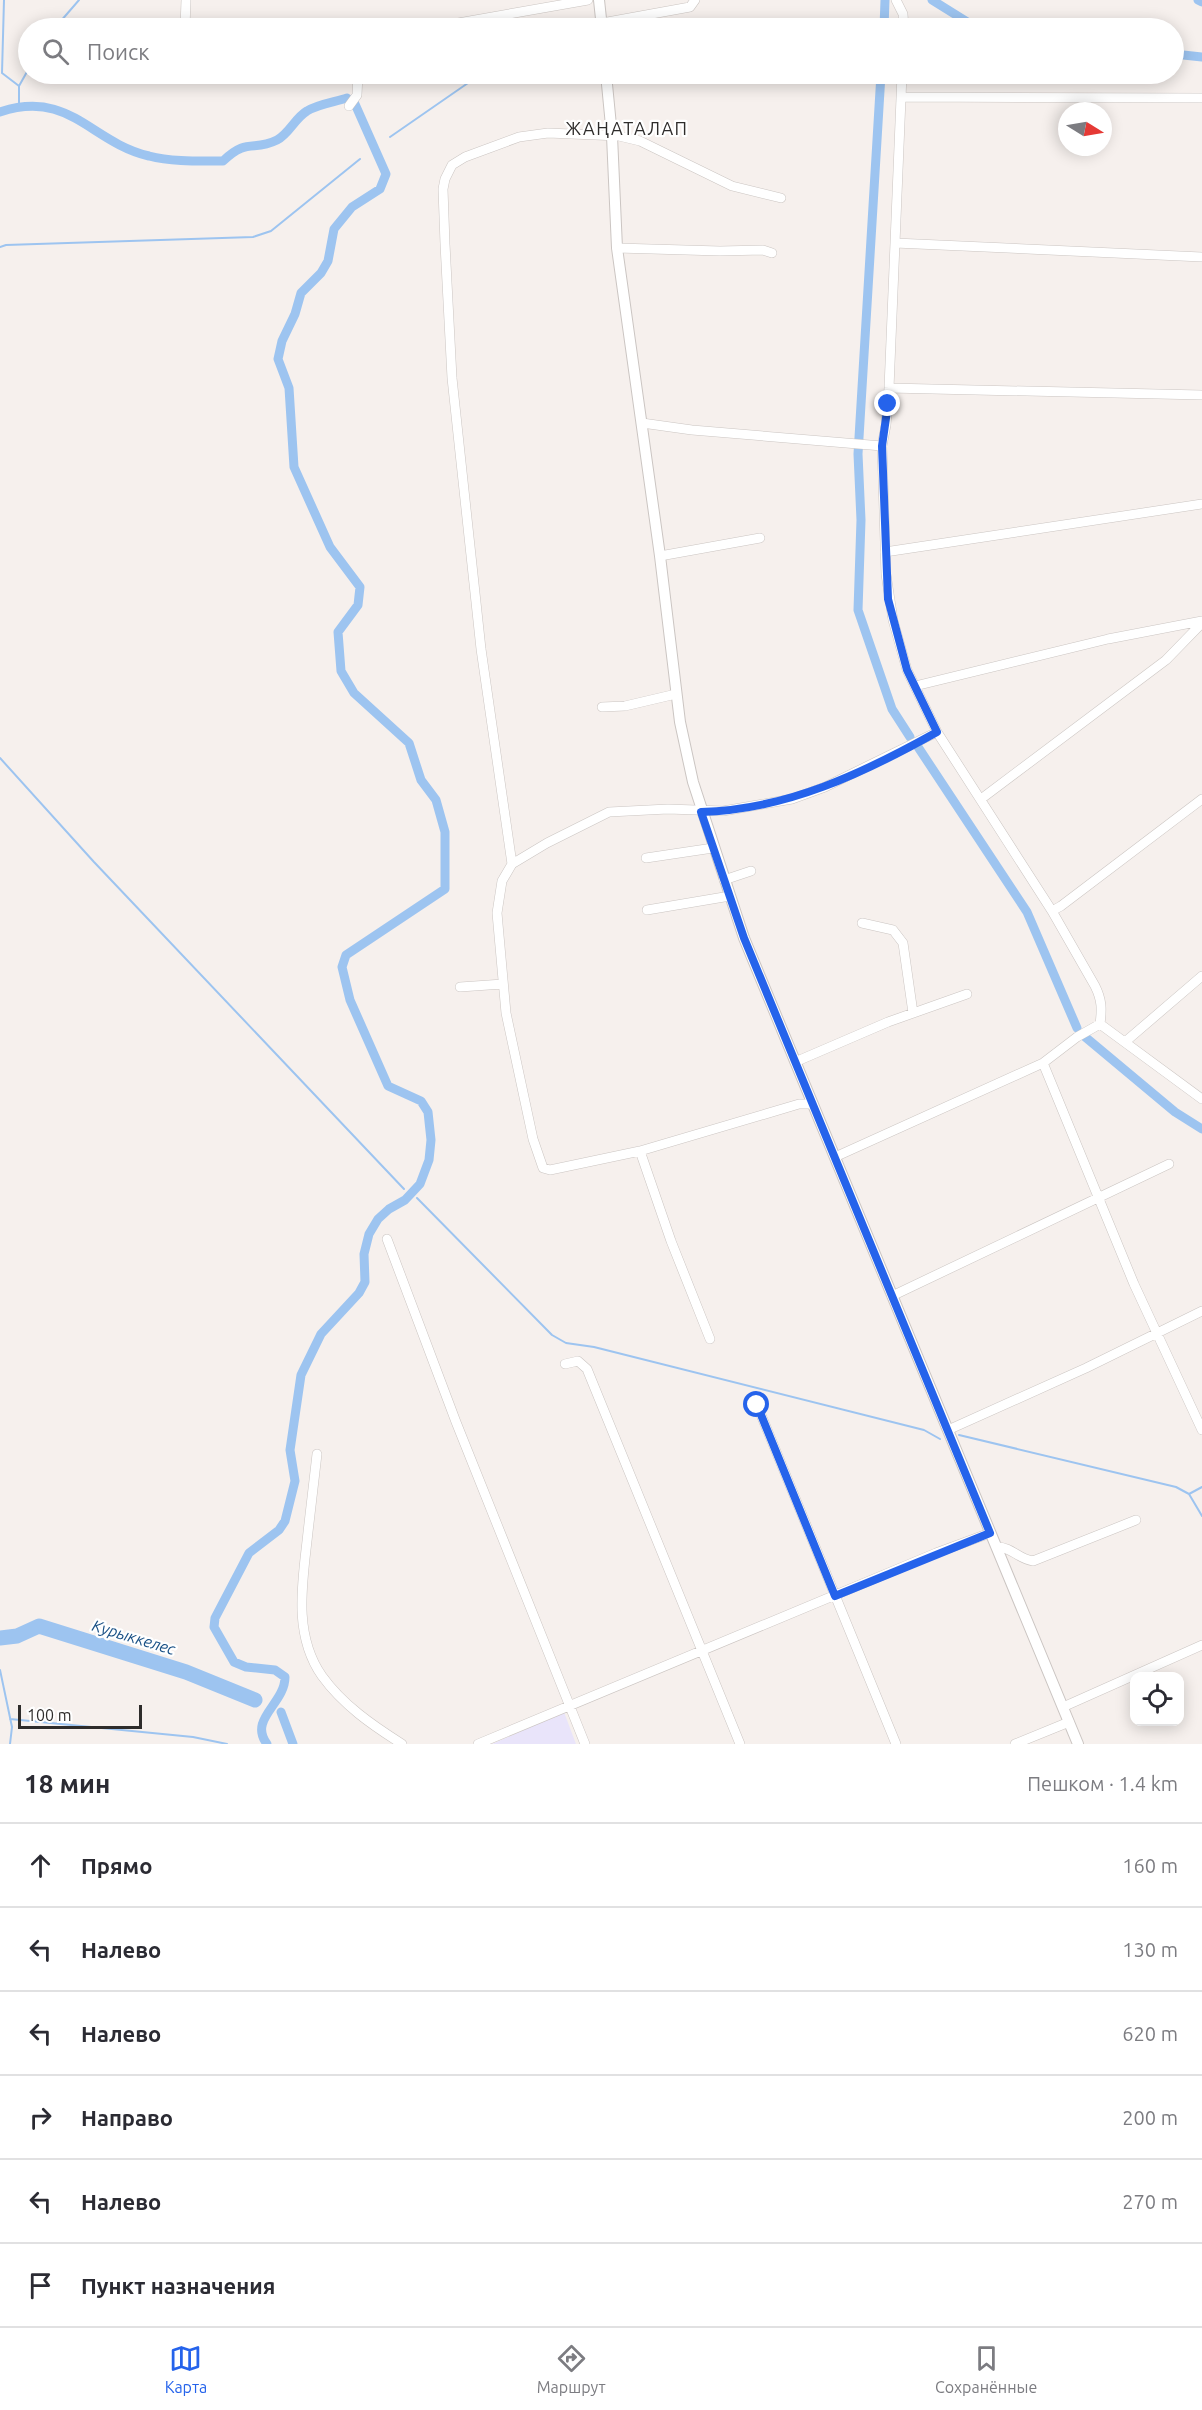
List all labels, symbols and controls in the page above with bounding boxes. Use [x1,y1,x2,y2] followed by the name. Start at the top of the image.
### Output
[18,18,1184,84] search box
[39,35,72,68] icon: search
[87,39,150,64] text: Поиск
[1058,102,1112,156] north arrow
[565,118,689,138] district label: ЖАҢАТАЛАП
[874,390,900,416] route end
[743,1391,769,1417] route start
[90,1616,178,1658] water label: Курыккелес
[1130,1672,1184,1726] map controls
[1130,1672,1184,1726] button: locate
[18,1702,142,1730] scale bar
[27,1706,72,1724] text: 100 m
[24,1769,110,1798] text: 18 мин
[1027,1772,1178,1795] text: Пешком · 1.4 km
[24,1849,57,1882] icon: ahead
[81,1853,152,1878] text: Прямо
[1122,1854,1178,1877] text: 160 m
[24,1933,57,1966] icon: left
[81,1937,161,1962] text: Налево
[1122,1938,1178,1961] text: 130 m
[24,2017,57,2050] icon: left
[81,2021,161,2046] text: Налево
[1122,2022,1178,2045] text: 620 m
[24,2101,57,2134] icon: right
[81,2105,173,2130] text: Направо
[1122,2106,1178,2129] text: 200 m
[24,2185,57,2218] icon: left
[81,2189,161,2214] text: Налево
[1122,2190,1178,2213] text: 270 m
[24,2269,57,2302] icon: arrive
[81,2273,275,2298] text: Пункт назначения
[165,2342,207,2396] tab: Карта
[537,2342,606,2396] tab: Маршрут
[935,2342,1037,2396] tab: Сохранённые

